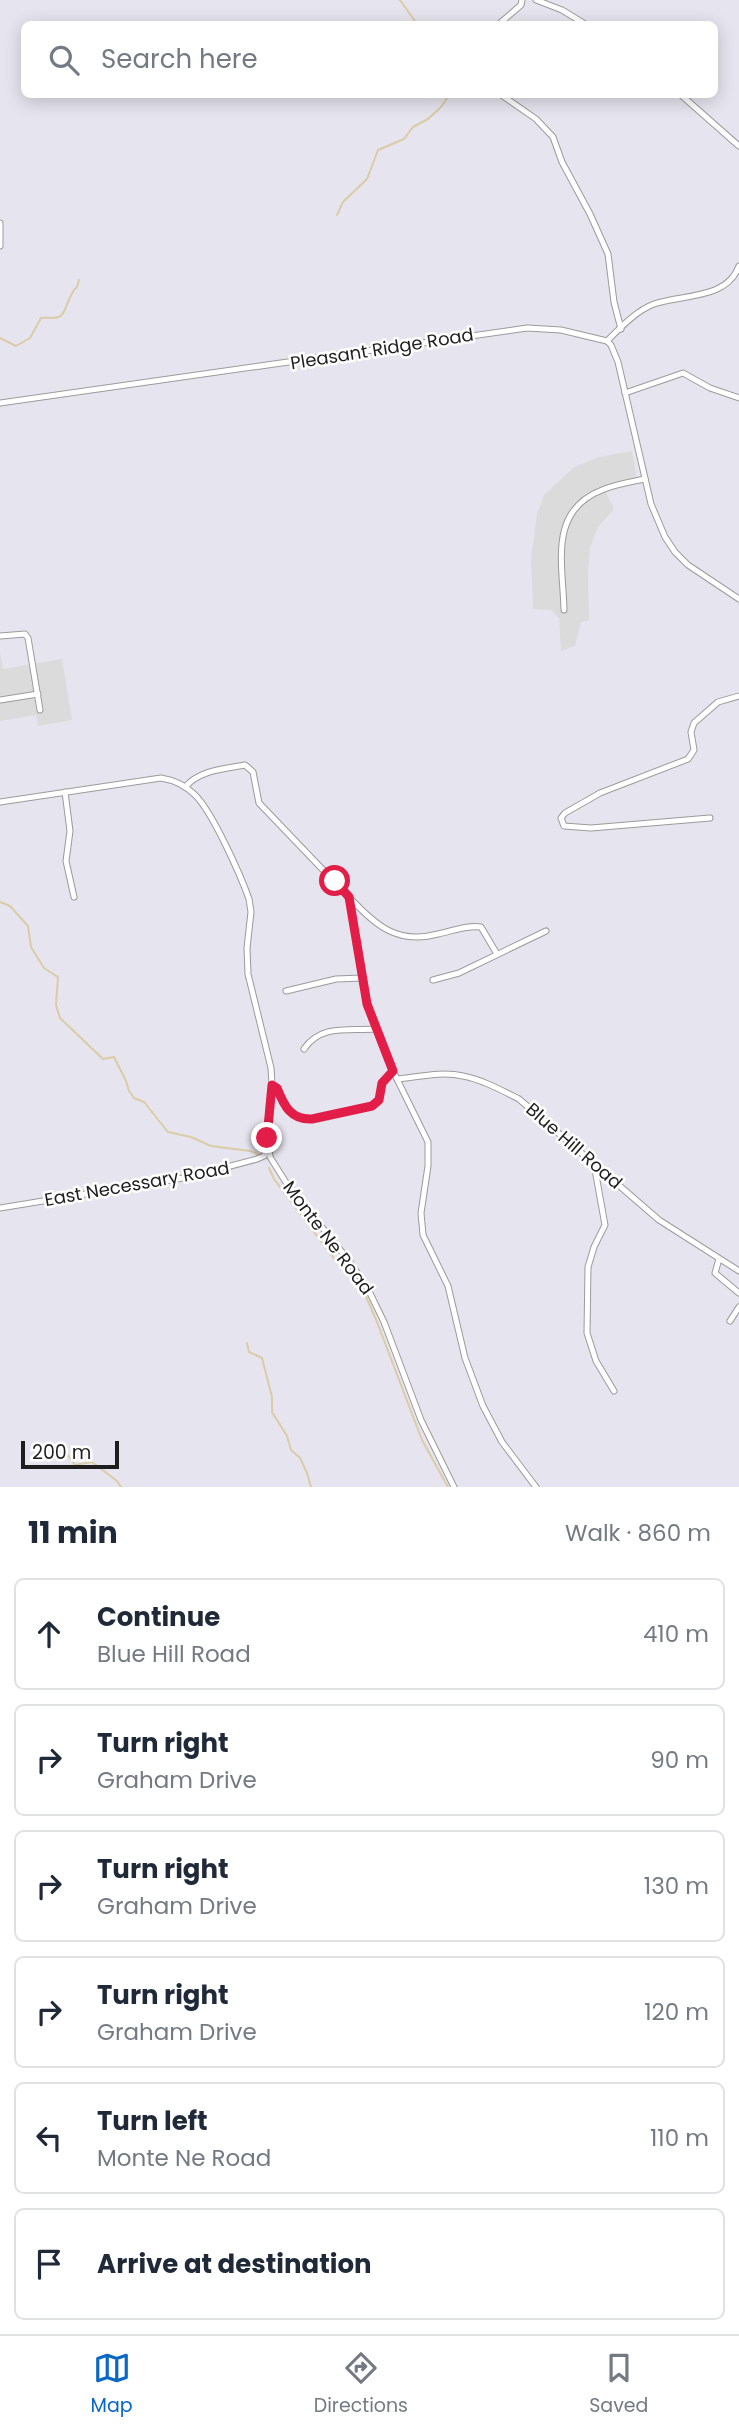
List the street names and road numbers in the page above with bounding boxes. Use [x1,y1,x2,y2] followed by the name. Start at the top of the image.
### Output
[289,322,475,375] street label: Pleasant Ridge Road
[521,1097,628,1195] street label: Blue Hill Road
[42,1155,231,1212] street label: East Necessary Road
[277,1176,379,1300] street label: Monte Ne Road

